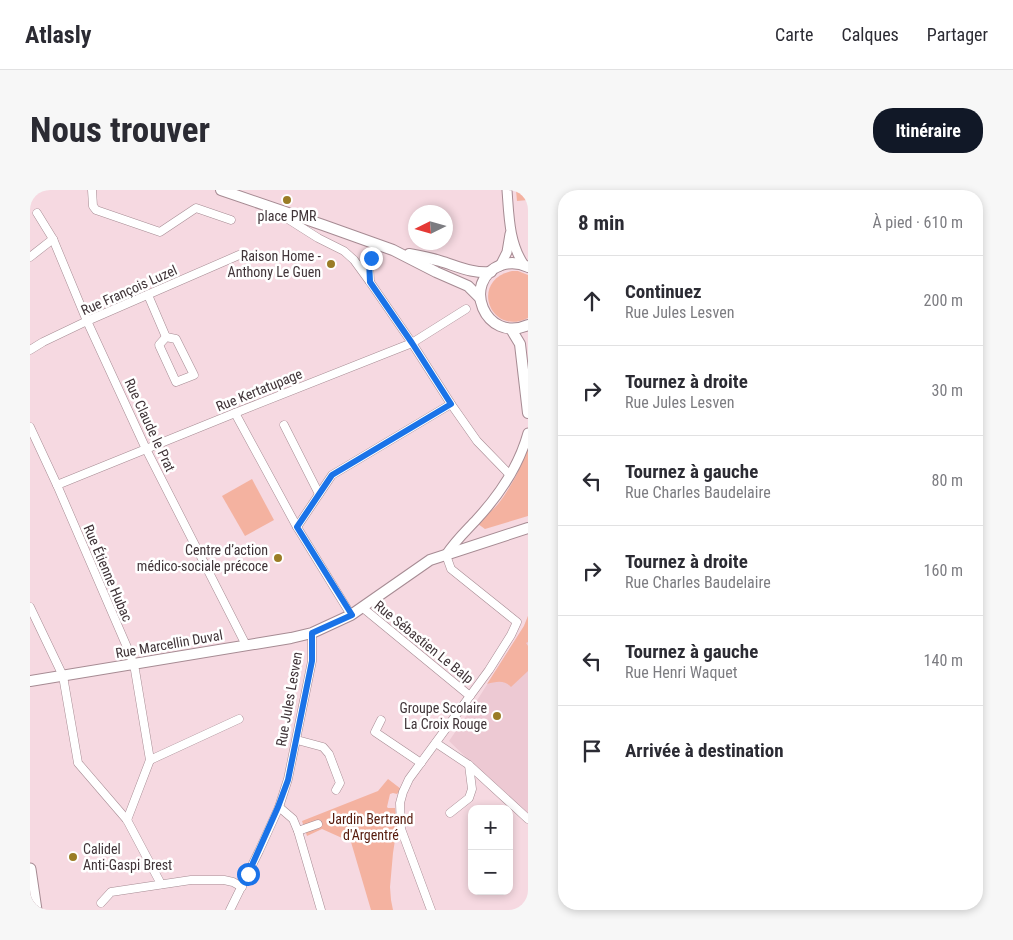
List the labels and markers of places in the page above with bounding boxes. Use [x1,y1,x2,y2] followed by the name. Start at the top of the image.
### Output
[281,194,293,206] marker: place PMR
[258,208,317,224] place label: place PMR
[228,248,322,280] place label: Raison Home - Anthony Le Guen
[325,258,337,270] marker: Raison Home - Anthony Le Guen
[137,542,268,574] place label: Centre d’action médico-sociale précoce
[272,552,284,564] marker: Centre d’action médico-sociale précoce
[400,700,487,732] place label: Groupe Scolaire La Croix Rouge
[491,710,503,722] marker: Groupe Scolaire La Croix Rouge
[83,841,172,873] place label: Calidel Anti-Gaspi Brest
[67,851,79,863] marker: Calidel Anti-Gaspi Brest

